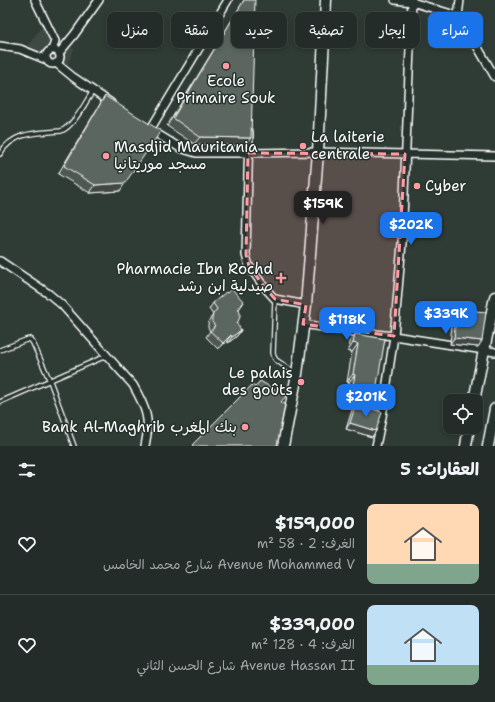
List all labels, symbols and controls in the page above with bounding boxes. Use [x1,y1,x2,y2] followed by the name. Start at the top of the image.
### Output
[107,12,163,48] chip: منزل
[171,12,223,48] chip: شقة
[231,12,287,48] chip: جديد
[295,12,357,48] chip: تصفية
[365,12,420,48] chip: إيجار
[428,12,483,48] chip: شراء
[221,61,231,71] marker: Ecole Primaire Souk
[176,71,276,108] place label: Ecole Primaire Souk
[311,127,385,164] place label: La laiterie centrale
[114,137,258,174] place label: Masdjid Mauritania مسجد موريتانيا
[298,141,308,151] marker: La laiterie centrale
[101,151,111,161] marker: Masdjid Mauritania مسجد موريتانيا
[425,176,466,196] place label: Cyber
[412,181,422,191] marker: Cyber
[295,191,351,225] pin: $159K
[303,195,343,212] text: $159K
[383,212,439,246] pin: $202K
[389,216,433,233] text: $202K
[116,259,273,296] place label: Pharmacie Ibn Rochd صيدلية ابن رشد
[276,273,286,283] marker: Pharmacie Ibn Rochd صيدلية ابن رشد
[418,301,474,335] pin: $339K
[424,305,468,322] text: $339K
[319,307,375,341] pin: $118K
[328,311,366,328] text: $118K
[222,363,293,400] place label: Le palais des goûts
[296,377,306,387] marker: Le palais des goûts
[338,384,394,418] pin: $201K
[345,388,387,405] text: $201K
[443,394,483,434] map controls
[443,394,483,434] button: locate
[42,417,237,437] place label: Bank Al-Maghrib بنك المغرب
[240,422,250,432] marker: Bank Al-Maghrib بنك المغرب
[400,458,479,480] text: العقارات: 5
[16,459,38,481] icon: filters
[275,512,355,534] text: $159,000
[399,520,447,568] icon: home
[16,533,38,555] icon: heart
[257,535,355,552] text: الغرف: 2 · 58 m²
[103,556,355,573] text: Avenue Mohammed V شارع محمد الخامس
[269,613,355,635] text: $339,000
[399,621,447,669] icon: home
[16,634,38,656] icon: heart
[251,636,355,653] text: الغرف: 4 · 128 m²
[137,657,355,674] text: Avenue Hassan II شارع الحسن الثاني

